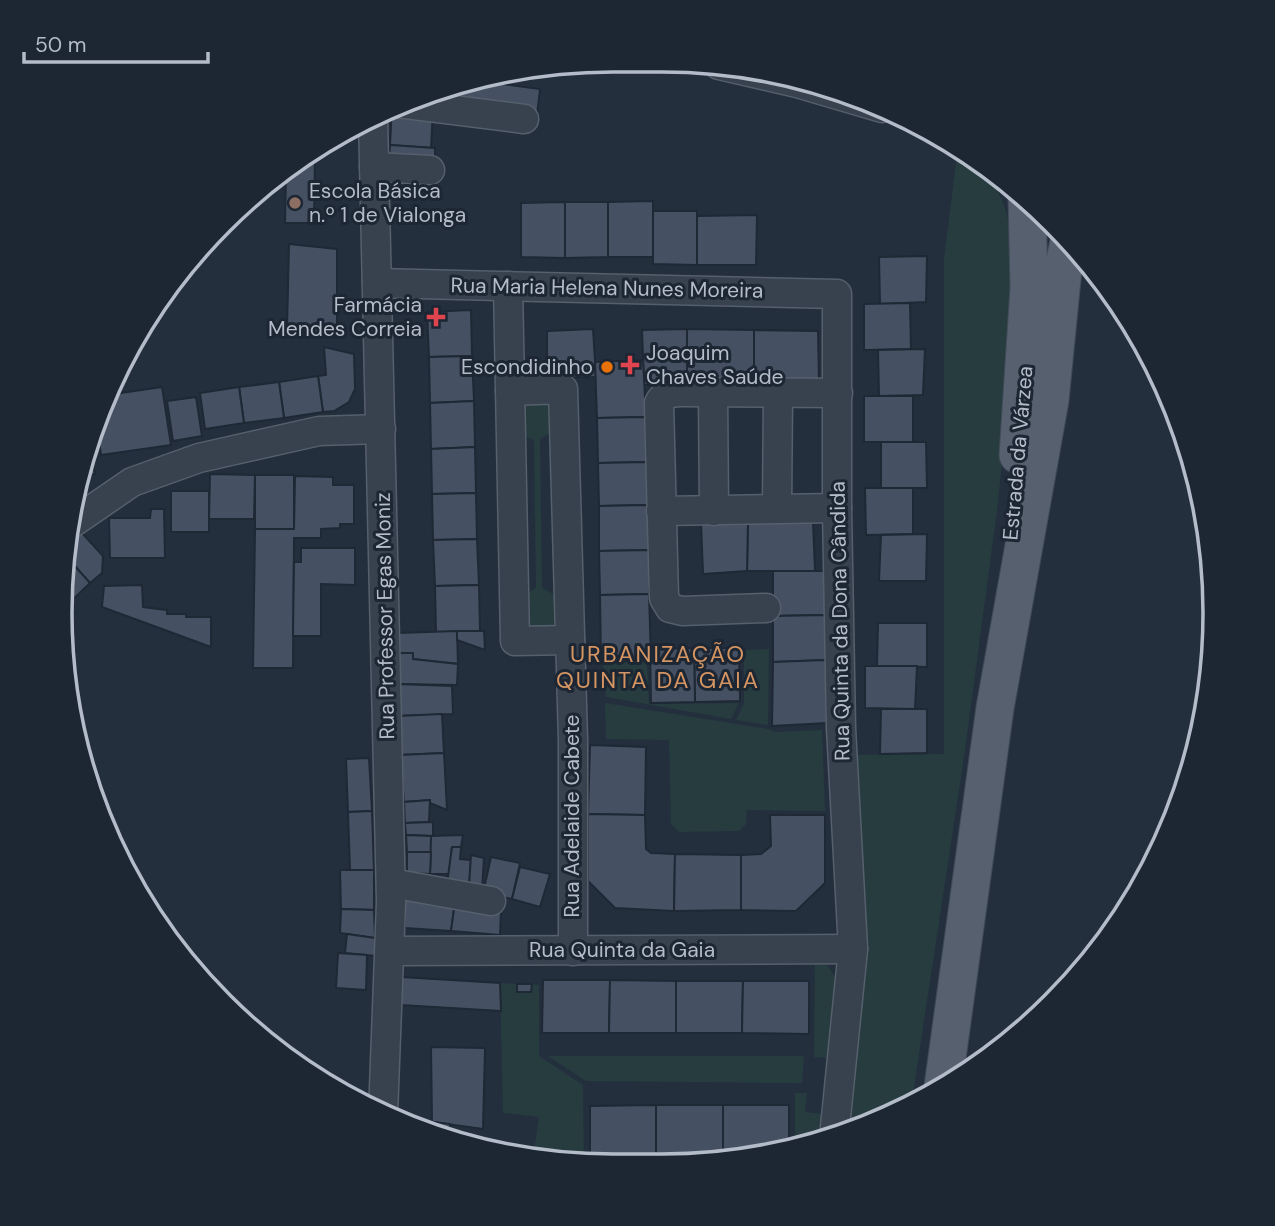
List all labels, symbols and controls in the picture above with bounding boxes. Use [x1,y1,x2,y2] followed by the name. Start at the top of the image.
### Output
[24,21,208,65] scale bar
[35,31,86,59] text: 50 m
[309,177,466,229] place label: Escola Básica n.º 1 de Vialonga
[287,195,303,211] marker: Escola Básica n.º 1 de Vialonga
[450,271,764,305] street label: Rua Maria Helena Nunes Moreira
[268,291,422,343] place label: Farmácia Mendes Correia
[428,309,444,325] marker: Farmácia Mendes Correia
[646,339,784,391] place label: Joaquim Chaves Saúde
[461,353,593,381] place label: Escondidinho
[620,355,640,375] marker: Joaquim Chaves Saúde
[599,359,615,375] marker: Escondidinho
[996,365,1040,541] street label: Estrada da Várzea
[824,481,856,761] street label: Rua Quinta da Dona Cândida
[369,492,401,740] street label: Rua Professor Egas Moniz
[556,639,760,695] district label: URBANIZAÇÃO QUINTA DA GAIA
[558,714,586,917] street label: Rua Adelaide Cabete
[529,936,715,964] street label: Rua Quinta da Gaia

